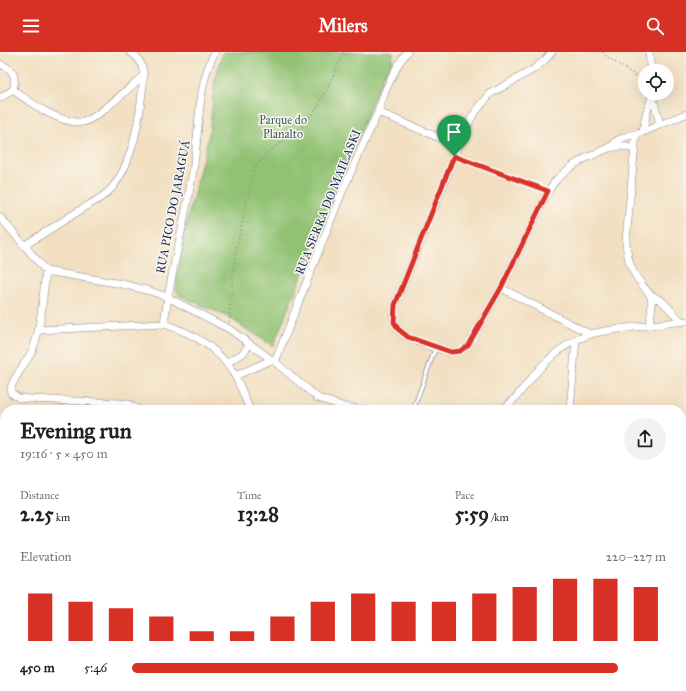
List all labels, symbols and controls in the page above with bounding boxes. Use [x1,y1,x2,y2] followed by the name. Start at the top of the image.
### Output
[20,15,42,37] icon: menu
[318,15,368,37] text: Milers
[644,15,666,37] icon: search
[638,64,674,100] map controls
[638,64,674,100] button: locate
[259,113,307,141] park label: Parque do Planalto
[437,115,471,156] pin
[443,121,465,143] icon: arrive
[292,127,364,277] street label: RUA SERRA DO MAILASKI
[152,139,194,275] street label: RUA PICO DO JARAGUÁ
[20,417,132,444] text: Evening run
[624,418,666,460] button: share
[20,446,108,462] text: 19:16 · 5 × 450 m
[20,489,59,502] text: Distance
[237,489,262,502] text: Time
[455,489,475,502] text: Pace
[20,502,53,526] text: 2.25
[237,502,279,526] text: 13:28
[455,502,489,526] text: 5:59
[53,511,70,524] text: km
[489,511,509,524] text: /km
[20,549,72,565] text: Elevation
[606,549,666,565] text: 220–227 m
[20,660,55,676] text: 450 m
[84,660,107,676] text: 5:46

